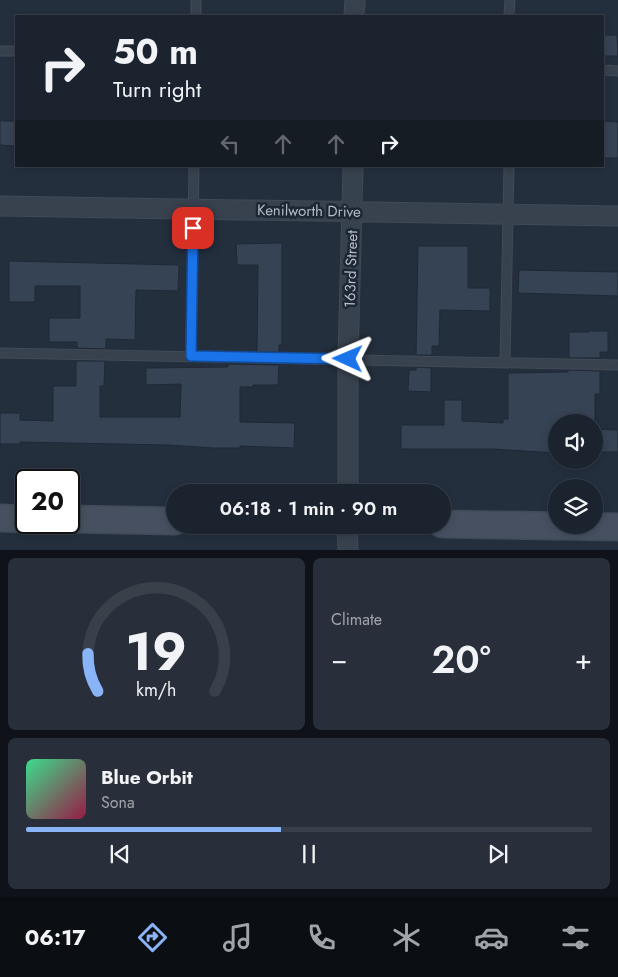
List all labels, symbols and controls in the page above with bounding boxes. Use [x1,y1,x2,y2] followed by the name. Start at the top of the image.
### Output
[113,27,198,77] text: 50 m
[30,35,95,100] icon: right
[113,73,201,105] text: Turn right
[216,130,244,158] icon: left
[269,130,297,158] icon: ahead
[322,130,350,158] icon: ahead
[375,130,403,158] icon: right
[257,199,361,223] street label: Kenilworth Drive
[172,207,214,249] pin
[179,214,207,242] icon: arrive
[339,229,363,308] street label: 163rd Street
[321,332,373,384] position arrow
[548,414,603,534] map controls
[548,414,603,469] button: sound
[15,469,80,534] speed limit sign: 20
[548,479,603,534] button: layers
[220,495,397,522] text: 06:18 · 1 min · 90 m
[331,608,382,631] text: Climate
[126,614,187,690] text: 19
[431,632,491,687] text: 20°
[331,639,348,680] text: −
[575,639,592,680] text: +
[136,677,177,703] text: km/h
[101,764,193,791] text: Blue Orbit
[101,791,135,814] text: Sona
[106,840,134,868] icon: previous
[295,840,323,868] icon: pause
[484,840,512,868] icon: next
[135,920,170,955] icon: directions
[220,920,255,955] icon: music
[304,920,339,955] icon: phone
[389,920,424,955] icon: climate
[474,920,509,955] icon: car
[558,920,593,955] icon: filters
[25,921,86,953] text: 06:17

